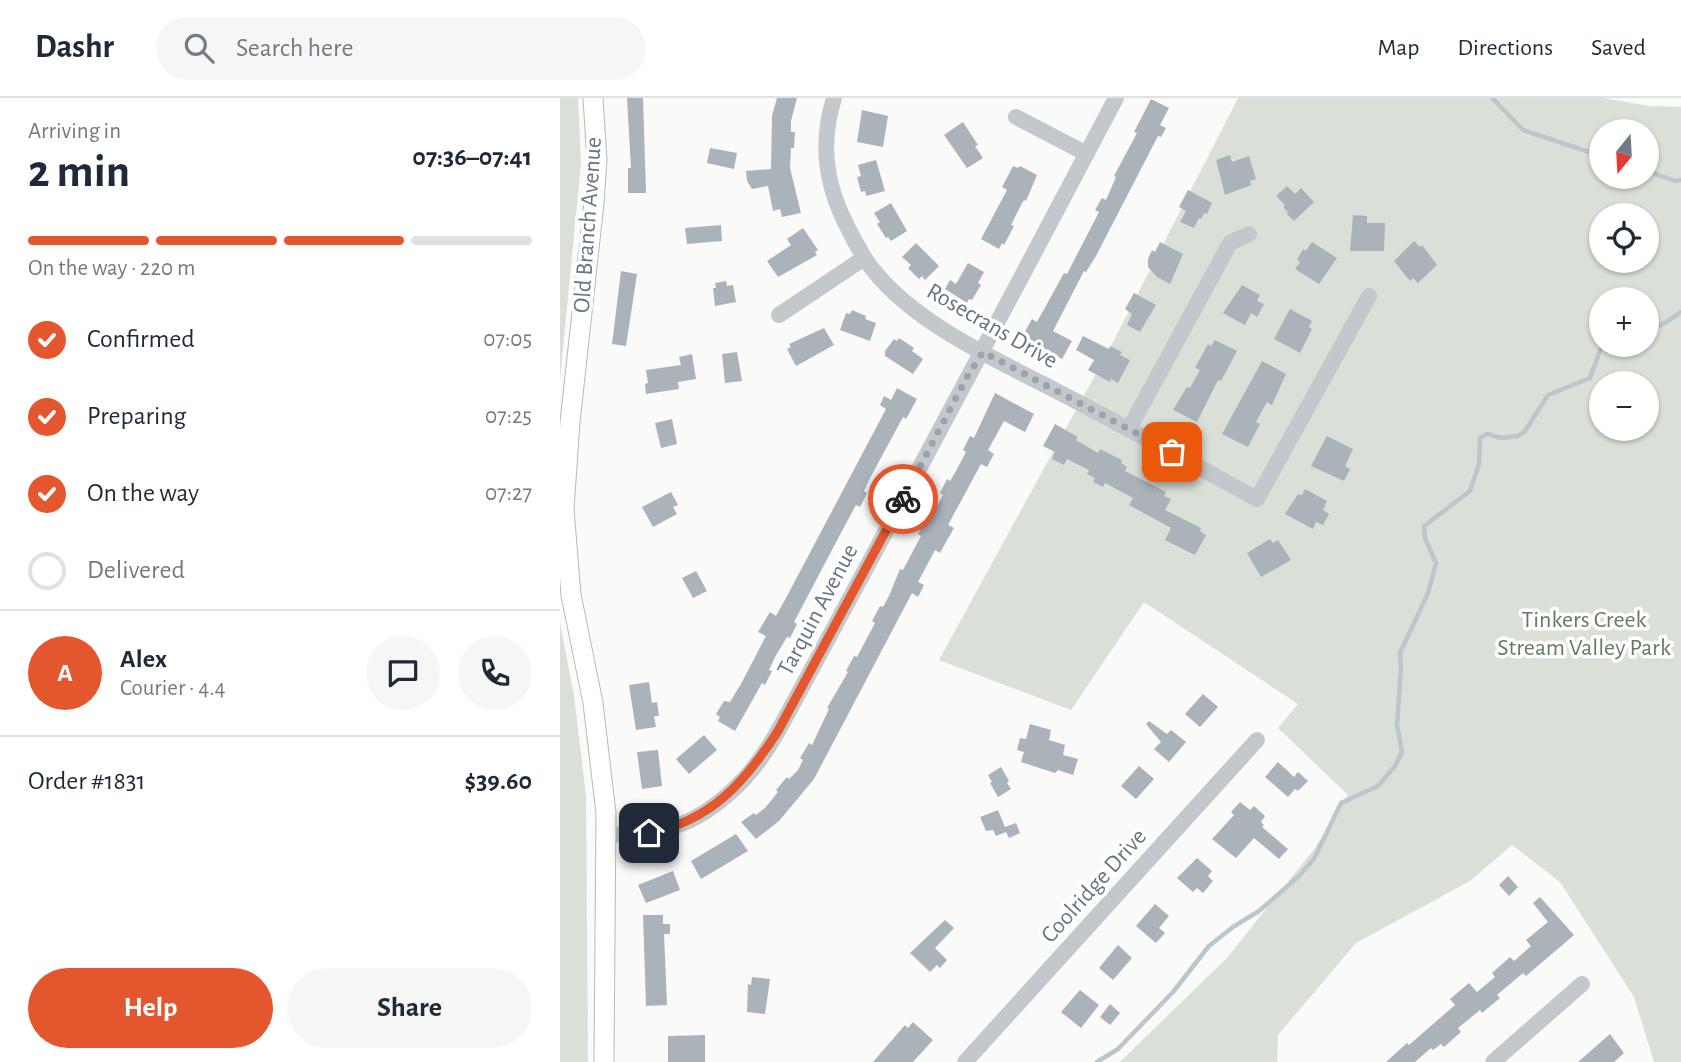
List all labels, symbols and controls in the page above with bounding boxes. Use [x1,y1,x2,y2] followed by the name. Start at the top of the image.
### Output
[156,17,646,80] search box
[180,29,218,67] icon: search
[35,31,114,64] text: Dashr
[236,35,353,61] text: Search here
[1377,36,1419,60] text: Map
[1457,36,1553,60] text: Directions
[1591,36,1646,60] text: Saved
[1589,119,1659,189] north arrow
[1589,119,1659,441] map controls
[28,120,121,143] text: Arriving in
[570,136,606,314] street label: Old Branch Avenue
[412,144,532,170] text: 07:36–07:41
[28,149,130,195] text: 2 min
[1589,203,1659,273] button: locate
[28,257,195,280] text: On the way · 220 m
[922,279,1062,373] street label: Rosecrans Drive
[1589,287,1659,357] button: +
[28,321,66,359] icon: check
[87,326,195,352] text: Confirmed
[483,328,532,351] text: 07:05
[1589,371,1659,441] button: −
[28,398,66,436] icon: check
[87,403,186,429] text: Preparing
[485,405,532,428] text: 07:25
[1142,422,1202,482] pin
[1153,433,1191,471] icon: bag
[868,464,938,534] courier
[28,475,66,513] icon: check
[87,480,199,506] text: On the way
[884,480,922,518] icon: bike
[485,482,532,505] text: 07:27
[773,540,863,680] street label: Tarquin Avenue
[87,557,185,583] text: Delivered
[1497,608,1671,660] park label: Tinkers Creek Stream Valley Park
[366,636,440,710] button: chat
[458,636,532,710] button: phone
[120,646,167,672] text: Alex
[57,660,73,686] text: A
[120,677,226,700] text: Courier · 4.4
[28,768,145,794] text: Order #1831
[464,768,532,794] text: $39.60
[619,803,679,863] pin
[630,814,668,852] icon: home
[1037,824,1151,948] street label: Coolridge Drive
[28,968,273,1048] button: Help
[287,968,532,1048] button: Share

